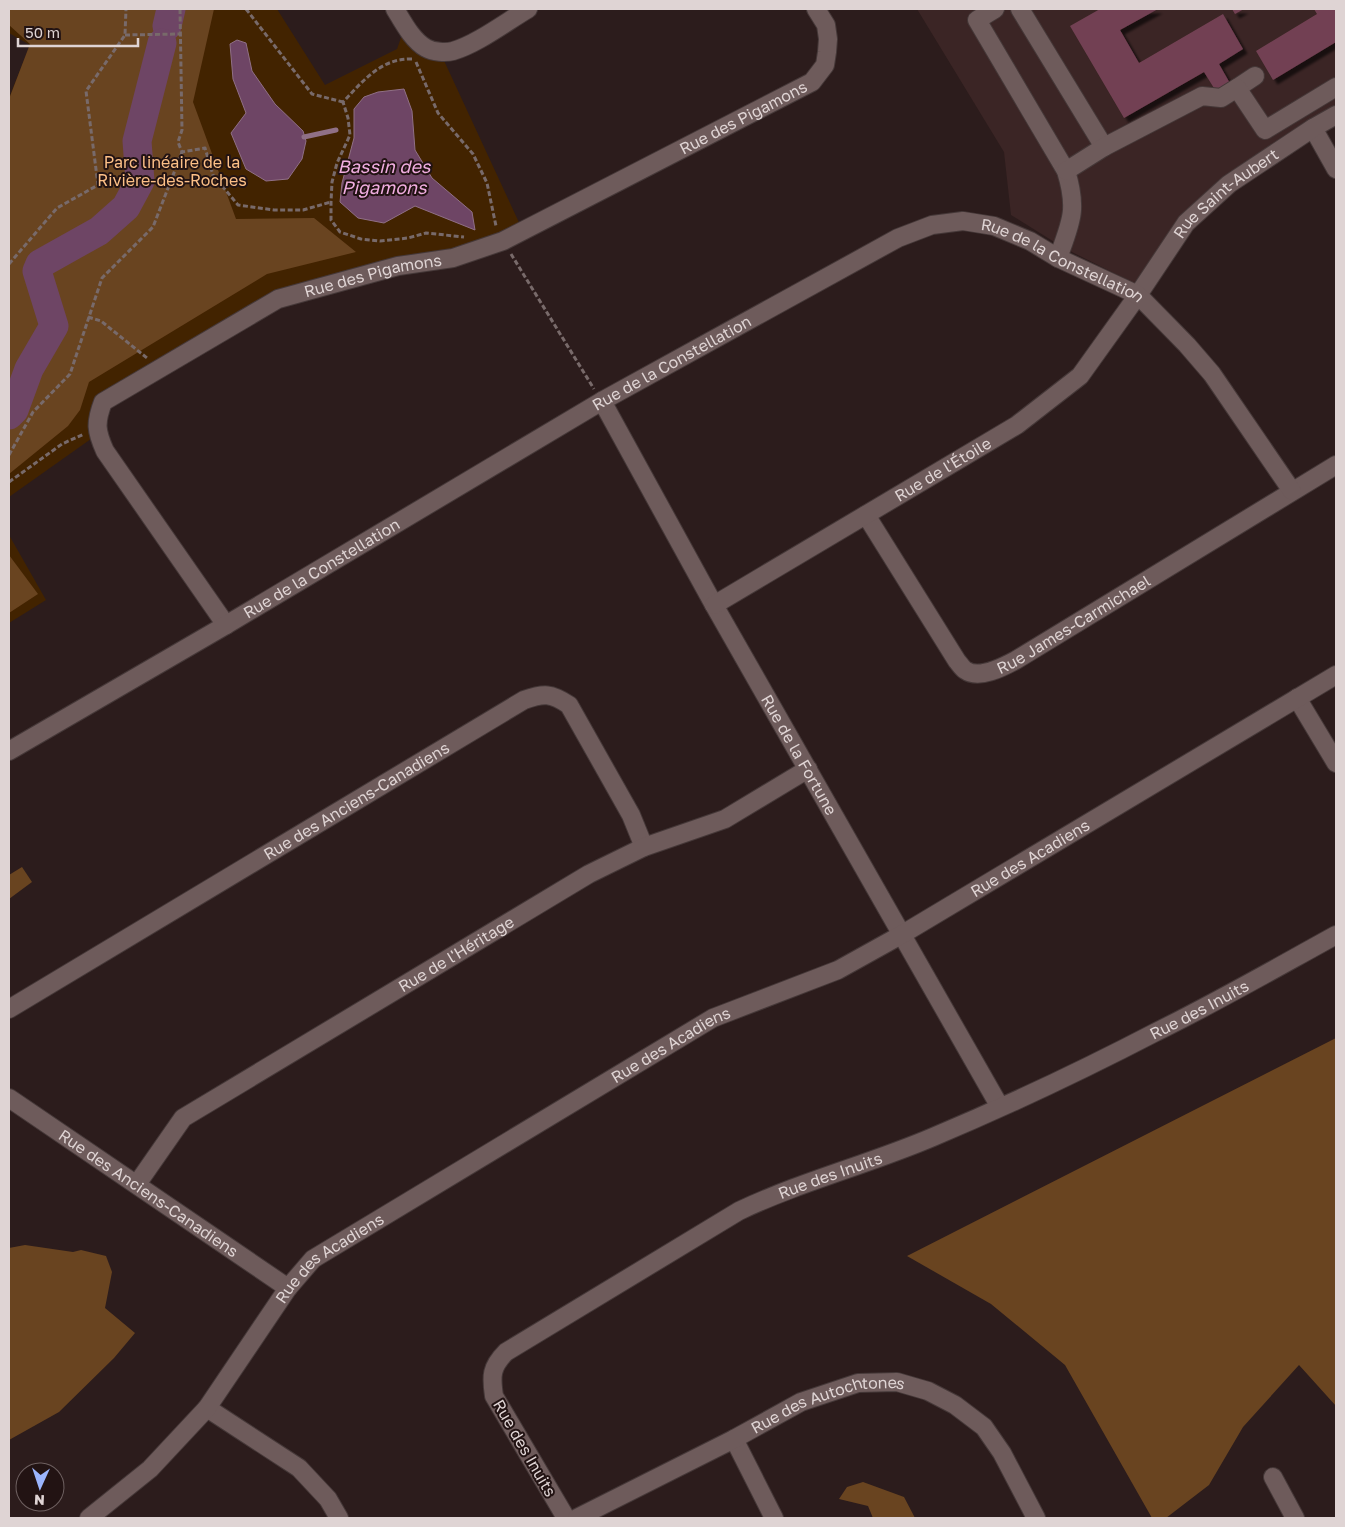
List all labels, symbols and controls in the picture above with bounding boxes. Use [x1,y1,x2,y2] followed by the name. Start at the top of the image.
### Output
[18,15,138,47] scale bar
[25,23,60,41] text: 50 m
[676,76,810,159] street label: Rue des Pigamons
[1169,144,1282,242] street label: Rue Saint-Aubert
[97,152,247,190] park label: Parc linéaire de la Rivière-des-Roches
[338,155,432,198] water label: Bassin des Pigamons
[980,214,1149,306] street label: Rue de la Constellation
[302,250,443,301] street label: Rue des Pigamons
[588,311,755,415] street label: Rue de la Constellation
[891,433,995,506] street label: Rue de l'Étoile
[240,514,403,622] street label: Rue de la Constellation
[993,570,1154,678] street label: Rue James-Carmichael
[757,691,842,819] street label: Rue de la Fortune
[260,737,453,864] street label: Rue des Anciens-Canadiens
[967,815,1093,901] street label: Rue des Acadiens
[395,912,517,996] street label: Rue de l'Héritage
[1146,975,1252,1044] street label: Rue des Inuits
[607,1002,733,1087] street label: Rue des Acadiens
[55,1125,242,1261] street label: Rue des Anciens-Canadiens
[775,1148,885,1203] street label: Rue des Inuits
[271,1209,387,1307] street label: Rue des Acadiens
[747,1372,908,1438] street label: Rue des Autochtones
[489,1396,561,1500] street label: Rue des Inuits
[15,1462,65,1512] north arrow
[34,1492,45,1509] text: N

